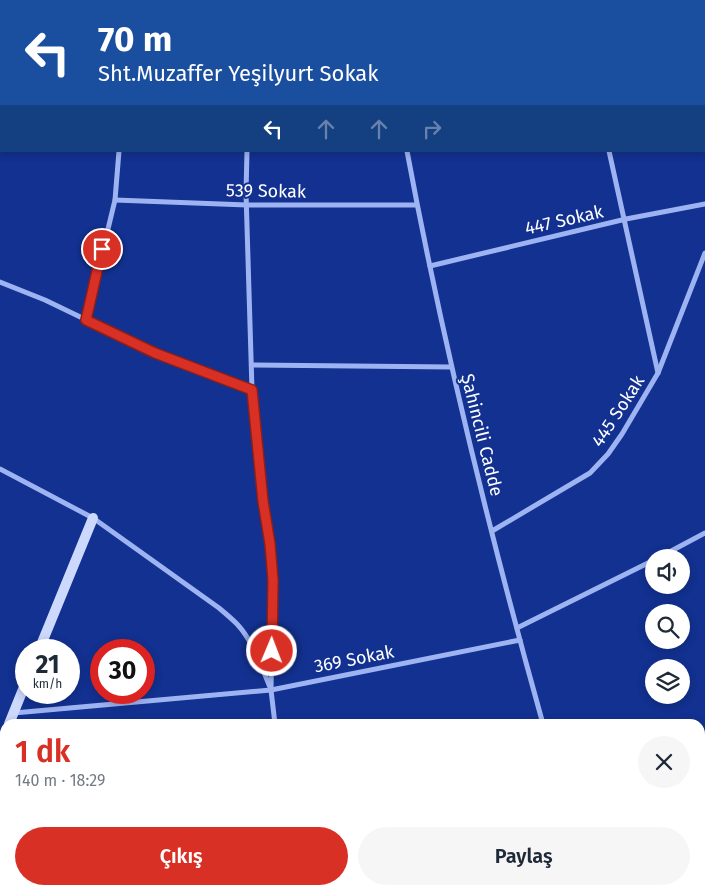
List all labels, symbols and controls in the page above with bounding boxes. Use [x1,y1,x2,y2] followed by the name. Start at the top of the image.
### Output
[98,18,172,60] text: 70 m
[15,20,80,85] icon: left
[98,60,379,87] text: Sht.Muzaffer Yeşilyurt Sokak
[259,115,287,143] icon: left
[312,115,340,143] icon: ahead
[365,115,393,143] icon: ahead
[418,115,446,143] icon: right
[226,179,307,203] street label: 539 Sokak
[523,200,606,240] street label: 447 Sokak
[81,228,123,270] pin
[88,235,116,263] icon: arrive
[587,370,650,451] street label: 445 Sokak
[456,371,508,499] street label: Şahincili Cadde
[645,549,690,704] map controls
[645,549,690,594] button: sound
[645,604,690,649] button: search
[245,624,297,676] position arrow
[90,639,155,704] speed limit sign: 30
[312,640,397,678] street label: 369 Sokak
[36,650,59,680] text: 21
[645,659,690,704] button: layers
[33,677,62,691] text: km/h
[15,734,70,770] text: 1 dk
[638,736,690,788] button: close
[15,771,105,790] text: 140 m · 18:29
[15,827,348,885] button: Çıkış
[358,827,690,885] button: Paylaş

